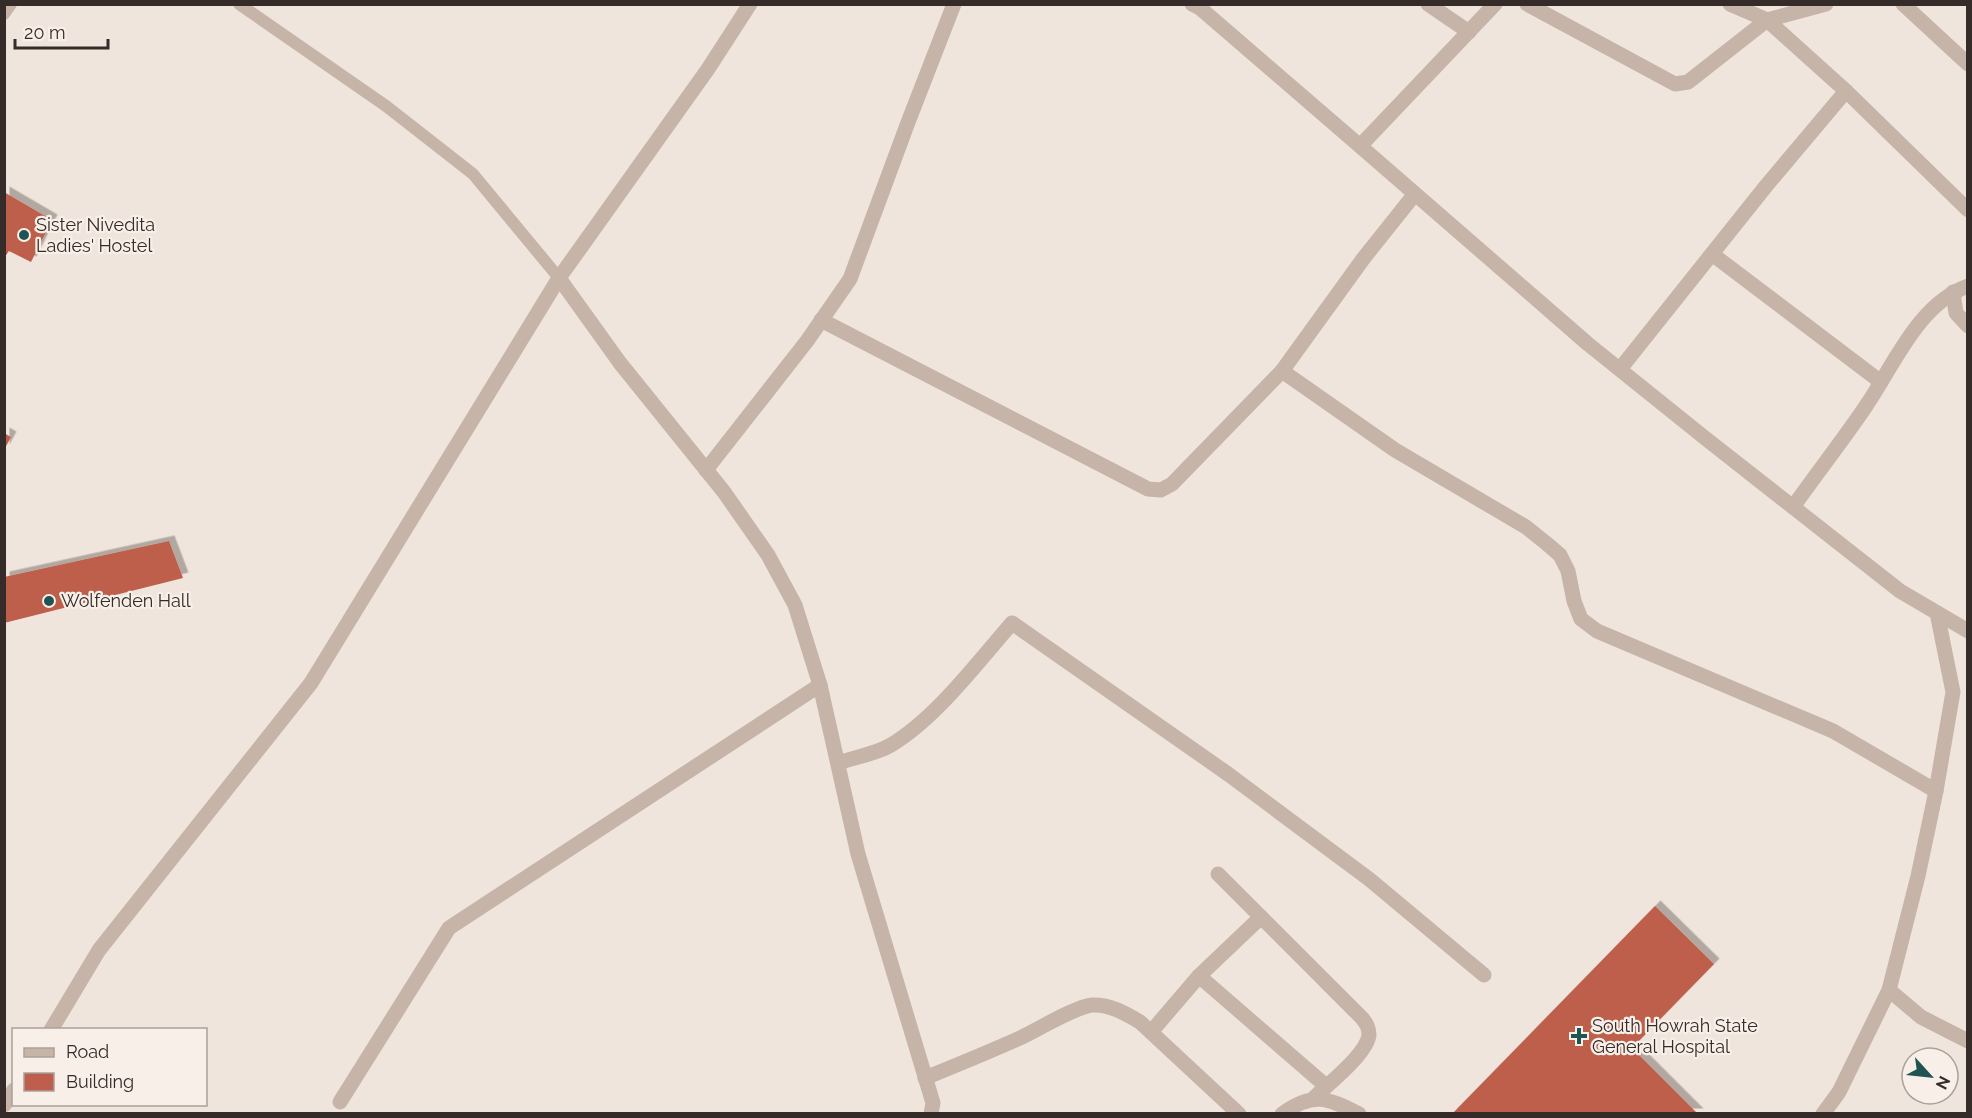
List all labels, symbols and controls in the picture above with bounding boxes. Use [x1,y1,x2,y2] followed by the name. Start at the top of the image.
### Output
[15,12,108,50] scale bar
[24,22,66,43] text: 20 m
[36,214,155,256] place label: Sister Nivedita Ladies' Hostel
[17,228,31,242] marker: Sister Nivedita Ladies' Hostel
[61,590,191,611] place label: Wolfenden Hall
[42,594,56,608] marker: Wolfenden Hall
[1592,1015,1758,1057] place label: South Howrah State General Hospital
[1570,1027,1588,1045] marker: South Howrah State General Hospital
[12,1028,207,1106] legend
[66,1041,109,1062] text: Road
[1900,1046,1960,1106] north arrow
[66,1071,134,1092] text: Building
[1932,1073,1954,1092] text: N

